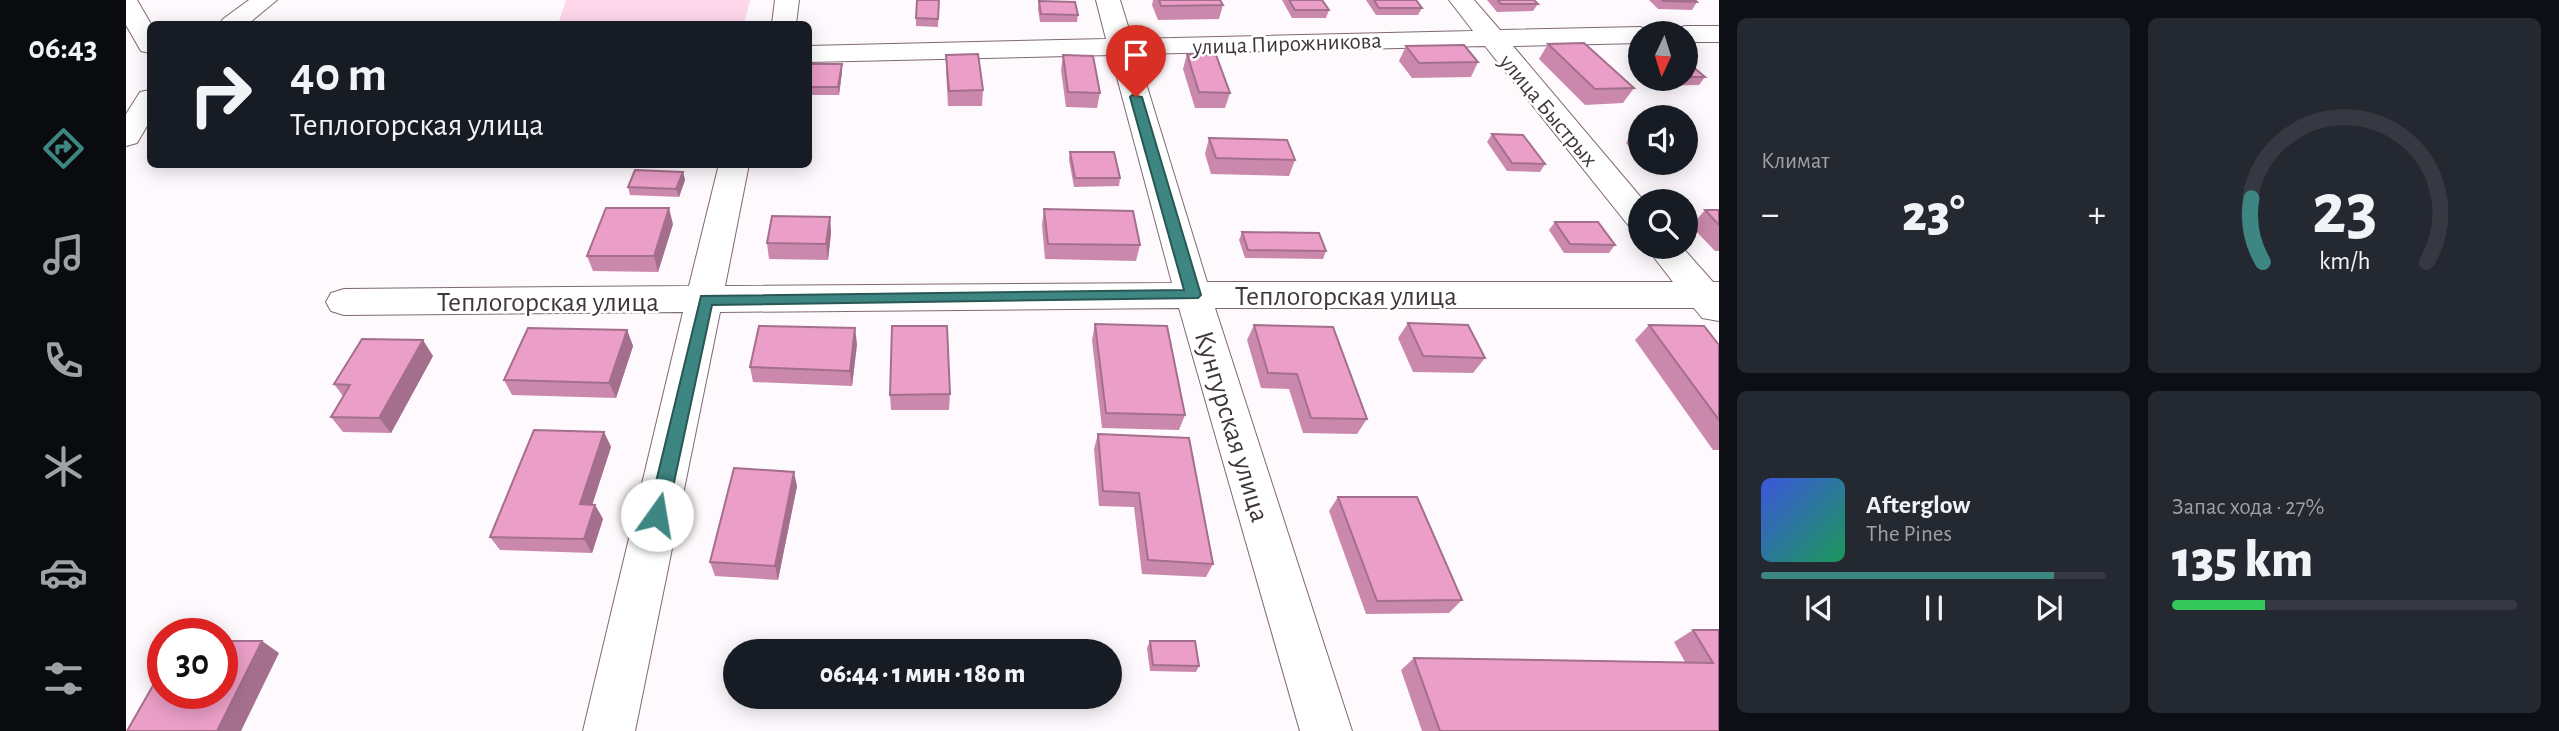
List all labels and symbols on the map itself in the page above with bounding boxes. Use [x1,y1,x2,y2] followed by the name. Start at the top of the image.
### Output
[1628,21,1698,91] north arrow
[1106,25,1166,97] pin
[1191,30,1382,59] street label: улица Пирожникова
[1494,50,1601,172] street label: улица Быстрых
[1235,283,1457,311] street label: Теплогорская улица
[437,289,659,317] street label: Теплогорская улица
[1189,328,1274,526] street label: Кунгурская улица
[620,478,694,552] position arrow
[147,618,238,709] speed limit sign: 30

